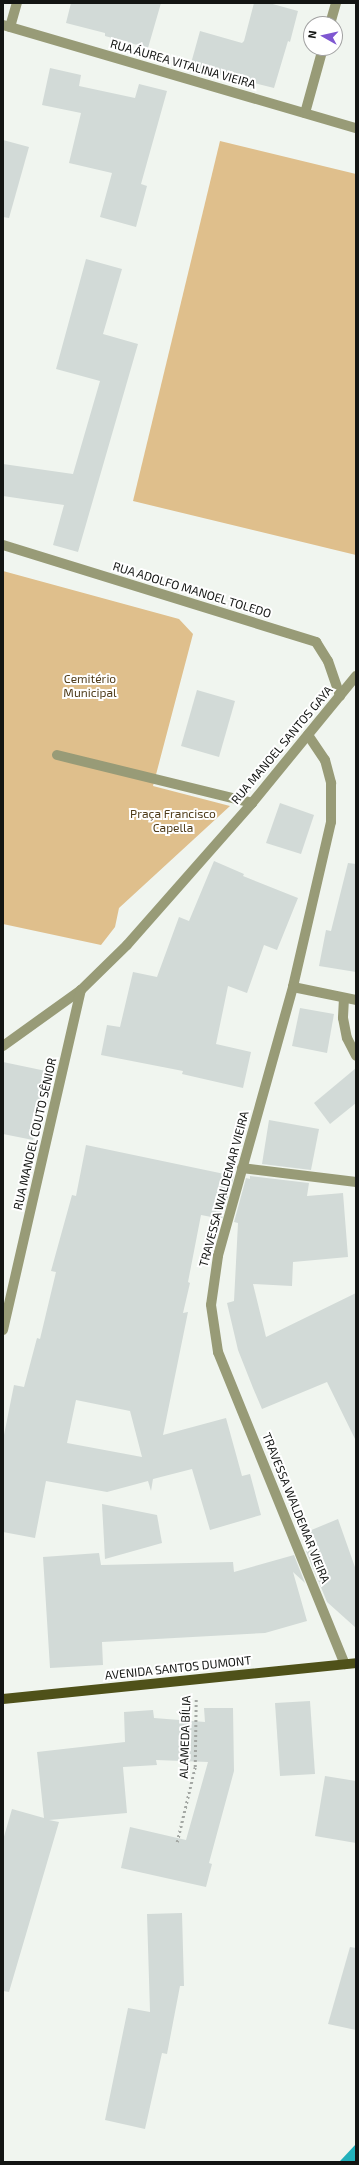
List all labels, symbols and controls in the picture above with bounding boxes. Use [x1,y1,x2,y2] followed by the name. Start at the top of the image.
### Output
[303,16,343,56] north arrow
[305,30,319,39] text: N
[108,36,258,92] street label: RUA ÁUREA VITALINA VIEIRA
[111,559,273,621] street label: RUA ADOLFO MANOEL TOLEDO
[63,672,117,700] park label: Cemitério Municipal
[228,683,336,807] street label: RUA MANOEL SANTOS GAYA
[130,807,216,835] park label: Praça Francisco Capella
[10,1056,60,1212] street label: RUA MANOEL COUTO SÊNIOR
[196,1109,252,1269] street label: TRAVESSA WALDEMAR VIEIRA
[259,1430,333,1586] street label: TRAVESSA WALDEMAR VIEIRA
[104,1653,252,1683] street label: AVENIDA SANTOS DUMONT
[176,1695,194,1779] street label: ALAMEDA BÍLIA

